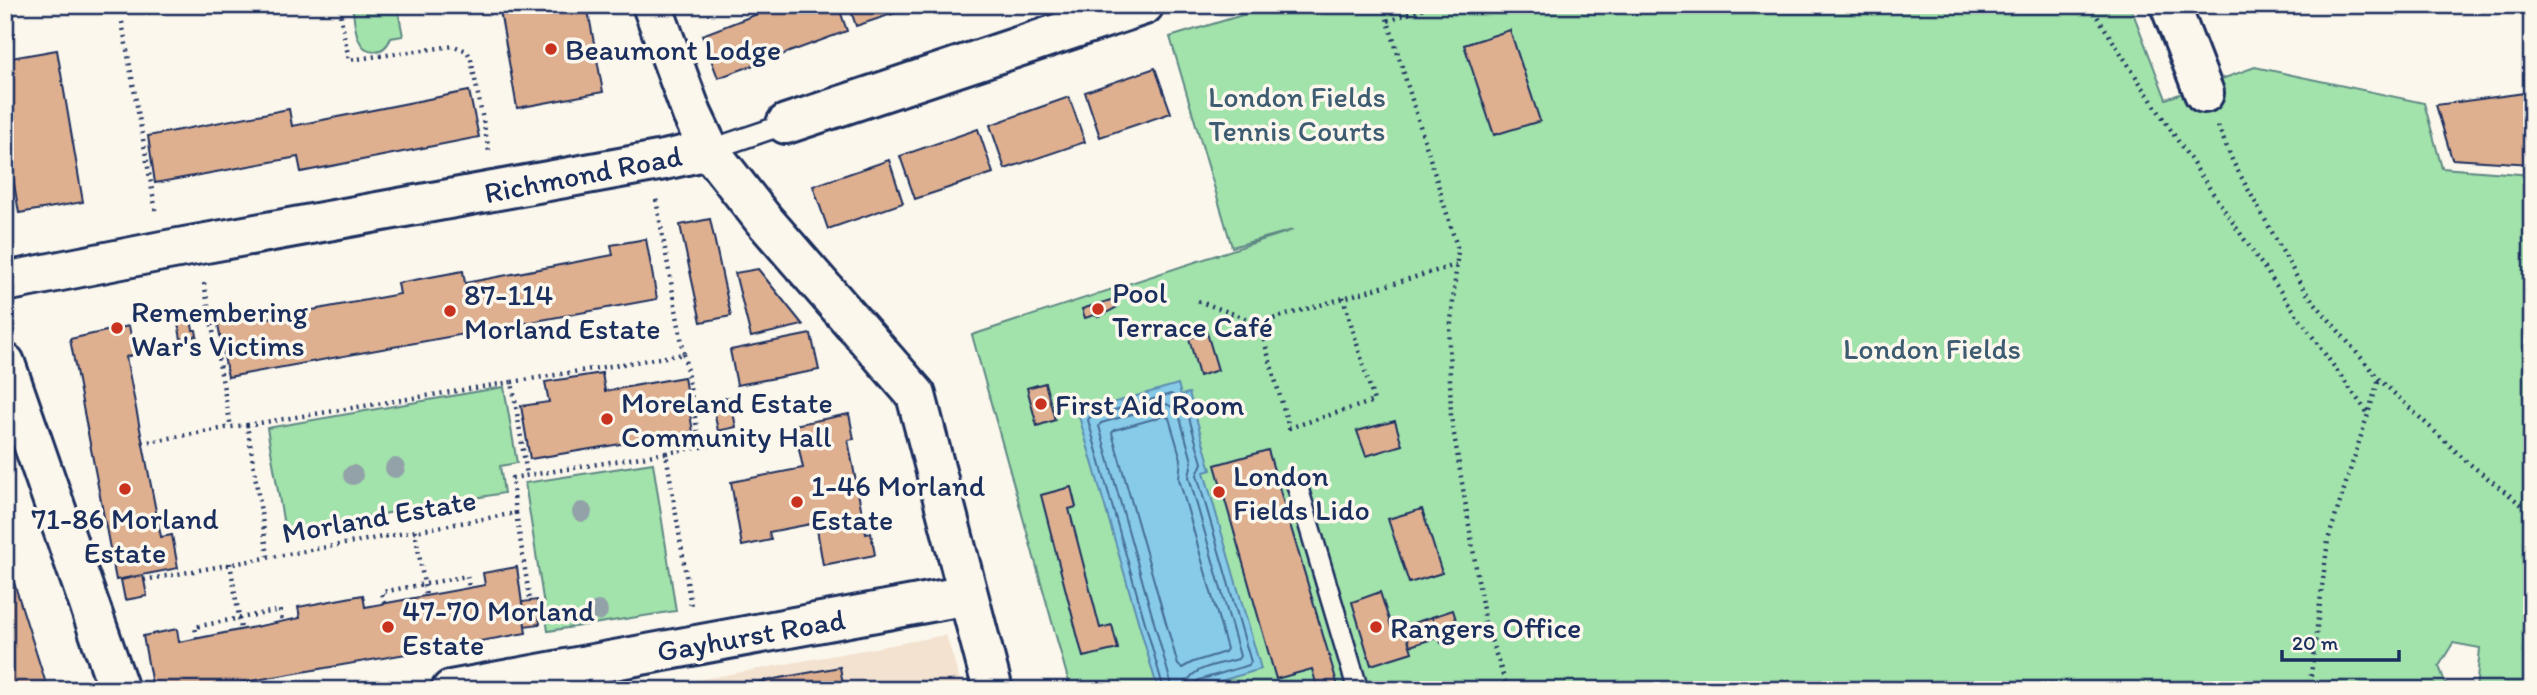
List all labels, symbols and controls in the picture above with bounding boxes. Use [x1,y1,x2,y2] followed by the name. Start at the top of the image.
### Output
[565,31,781,68] place label: Beaumont Lodge
[543,41,559,57] marker: Beaumont Lodge
[1208,78,1386,149] park label: London Fields Tennis Courts
[481,137,685,211] street label: Richmond Road
[1112,274,1273,345] place label: Pool Terrace Café
[464,276,661,347] place label: 87-114 Morland Estate
[131,293,309,364] place label: Remembering War's Victims
[1090,301,1106,317] marker: Pool Terrace Café
[442,303,458,319] marker: 87-114 Morland Estate
[109,320,125,336] marker: Remembering War's Victims
[1843,330,2021,367] park label: London Fields
[621,384,833,455] place label: Moreland Estate Community Hall
[1055,386,1244,423] place label: First Aid Room
[1033,396,1049,412] marker: First Aid Room
[599,411,615,427] marker: Moreland Estate Community Hall
[1233,457,1370,528] place label: London Fields Lido
[811,467,986,538] place label: 1-46 Morland Estate
[117,481,133,497] marker: 71-86 Morland Estate
[279,481,479,551] street label: Morland Estate
[1211,484,1227,500] marker: London Fields Lido
[789,494,805,510] marker: 1-46 Morland Estate
[31,500,219,571] place label: 71-86 Morland Estate
[402,592,595,663] place label: 47-70 Morland Estate
[654,600,848,670] street label: Gayhurst Road
[1390,609,1581,646] place label: Rangers Office
[2282,618,2399,662] scale bar
[380,619,396,635] marker: 47-70 Morland Estate
[1368,619,1384,635] marker: Rangers Office
[2292,630,2339,655] text: 20 m

